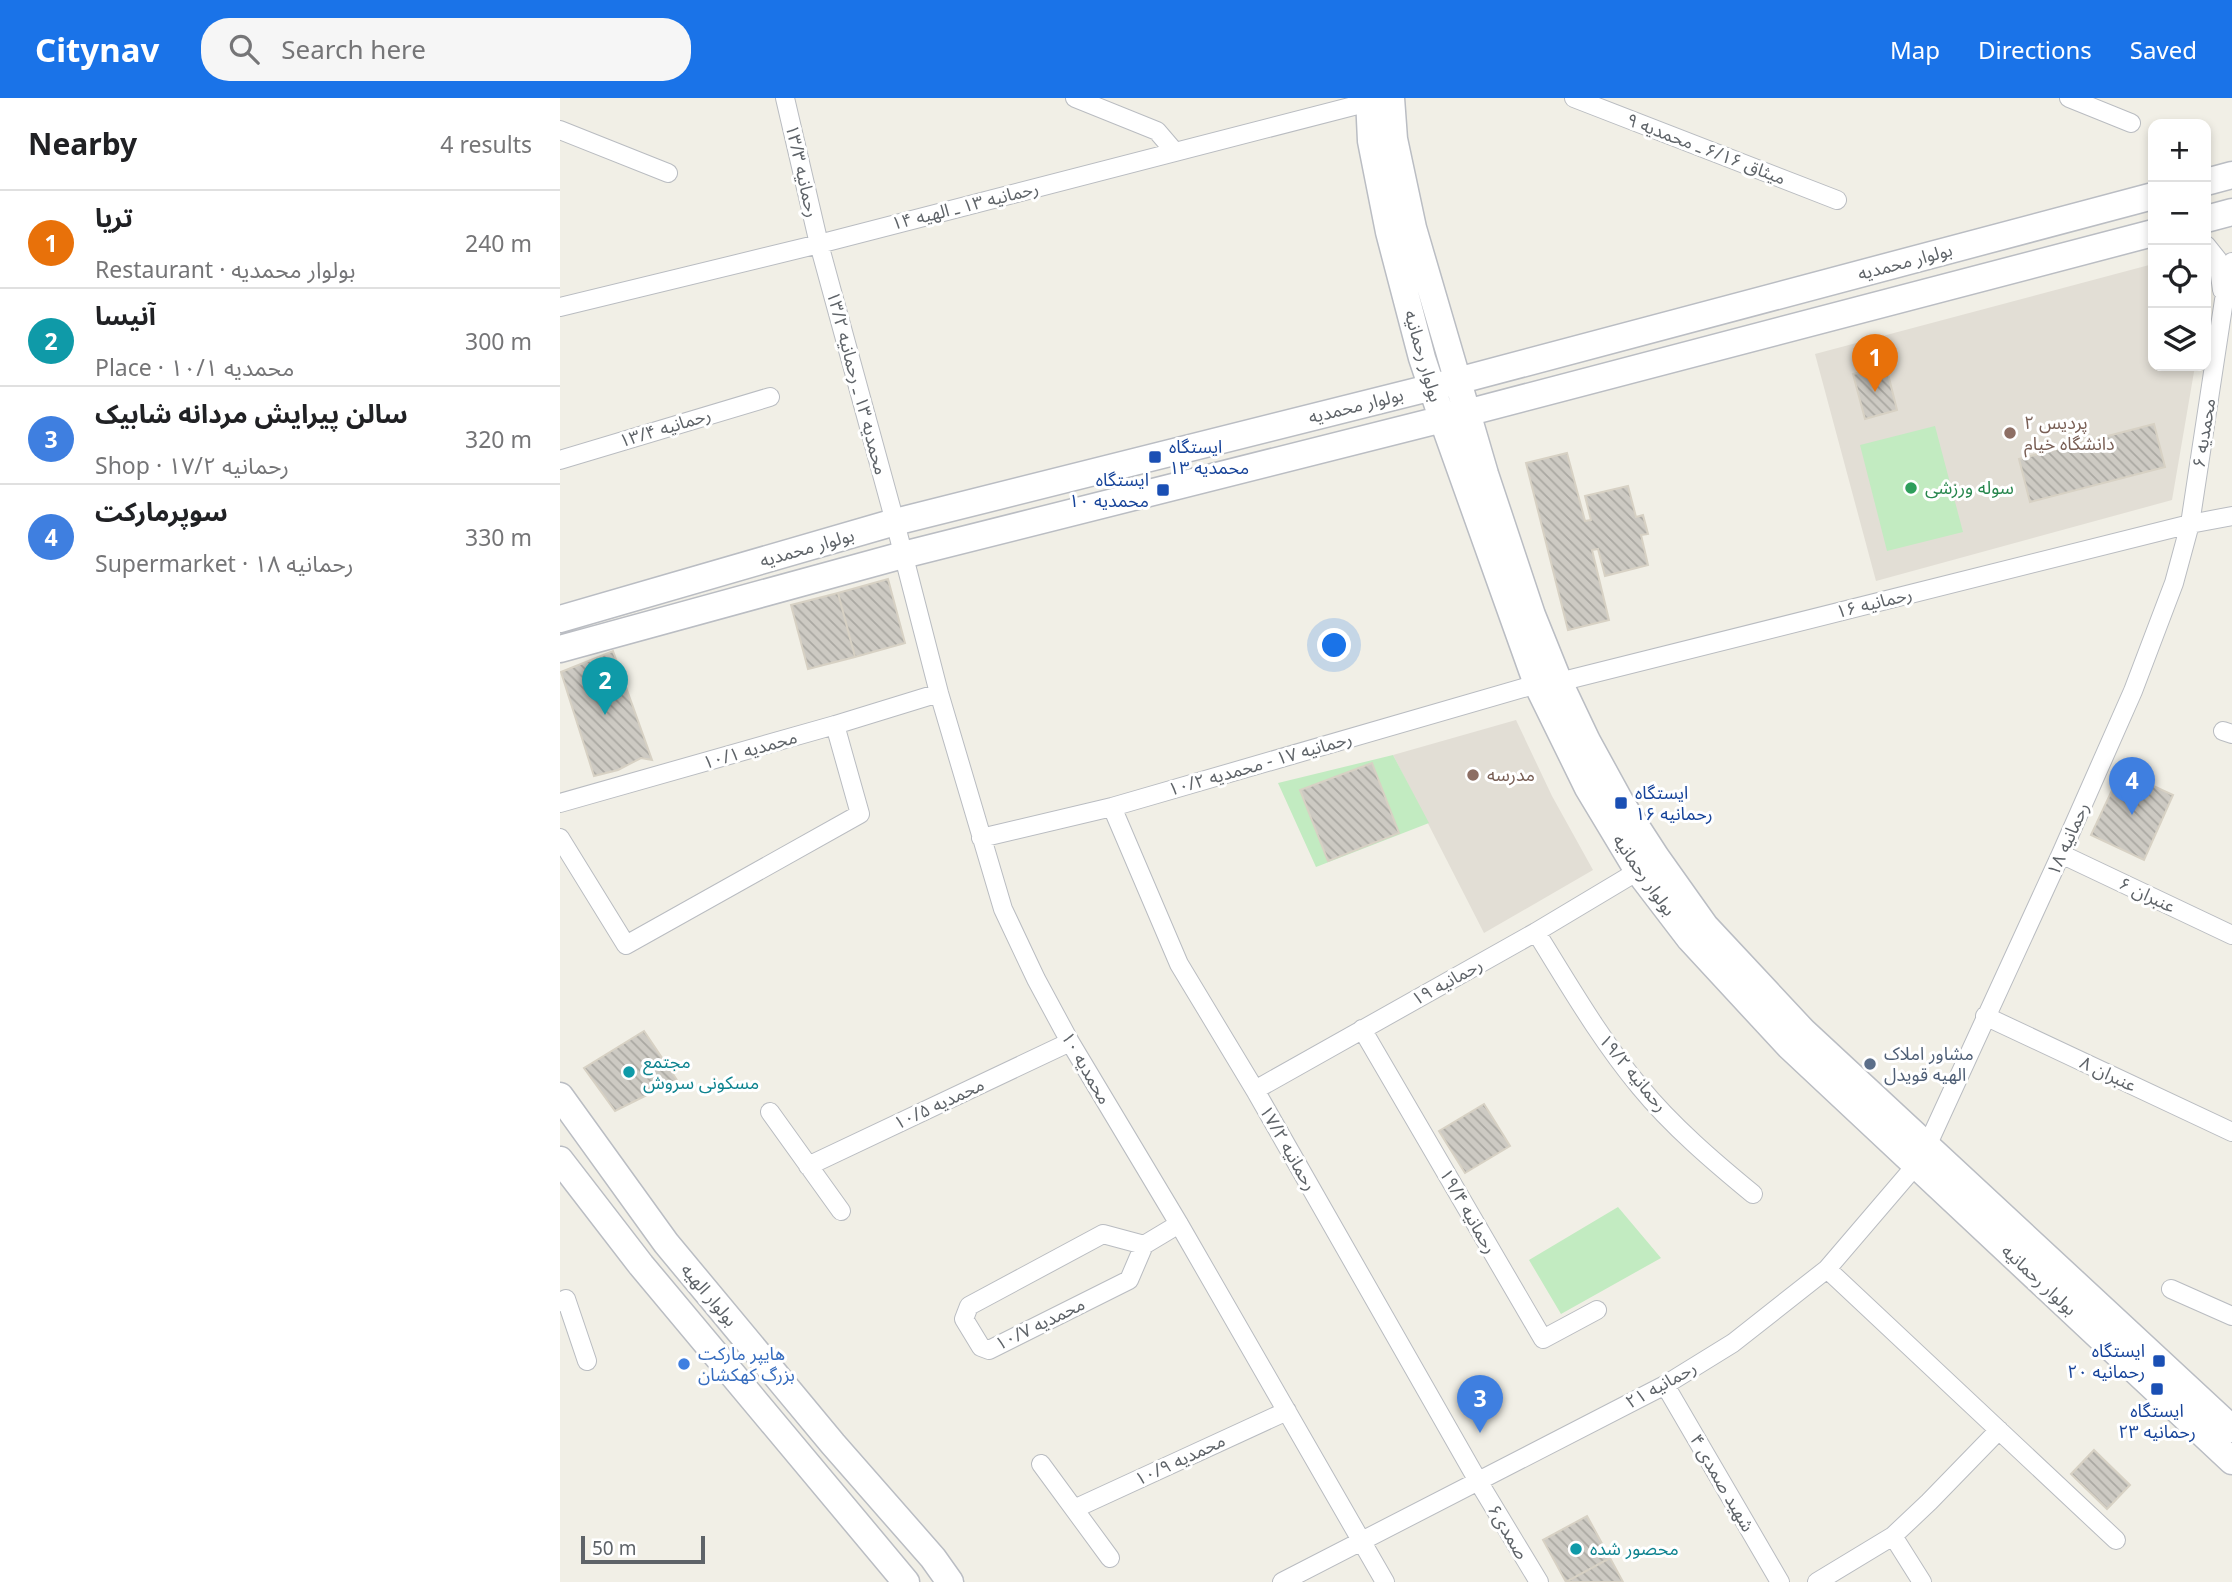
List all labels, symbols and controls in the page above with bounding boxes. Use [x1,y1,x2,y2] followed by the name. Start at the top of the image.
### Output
[201,18,691,81] search box
[35,27,159,72] text: Citynav
[225,30,263,68] icon: search
[281,31,426,67] text: Search here
[1890,33,1940,66] text: Map
[1978,33,2092,66] text: Directions
[2130,33,2197,66] text: Saved
[1623,107,1789,189] street label: میثاق ۶/۱۶ ـ محمدیه ۹
[2148,119,2211,371] map controls
[2148,119,2211,182] button: +
[781,122,825,220] street label: رحمانیه ۱۳/۳
[28,123,137,164] text: Nearby
[440,128,532,160] text: 4 results
[889,175,1041,235] street label: رحمانیه ۱۳ ـ الهیه ۱۴
[2148,182,2211,245] button: −
[95,199,133,235] text: تریا
[44,227,58,259] text: 1
[465,227,532,259] text: 240 m
[1855,237,1955,285] street label: بولوار محمدیه
[2148,245,2211,308] button: locate
[95,253,355,285] text: Restaurant · بولوار محمدیه
[822,288,894,477] street label: محمدیه ۱۳ ـ رحمانیه ۱۳/۲
[95,297,156,333] text: آنیسا
[1399,307,1449,404] street label: بولوار رحمانیه
[2148,308,2211,371] button: layers
[44,325,58,357] text: 2
[465,325,532,357] text: 300 m
[1852,334,1898,392] pin: 1
[95,351,294,383] text: Place · محمدیه ۱۰/۱
[1306,382,1406,428] street label: بولوار محمدیه
[95,395,408,431] text: سالن پیرایش مردانه شابیک
[2186,396,2220,469] street label: محمدیه ۶
[616,402,714,452] street label: رحمانیه ۱۳/۴
[2024,410,2115,458] place label: پردیس ۲ دانشگاه خیام
[44,423,58,455] text: 3
[465,423,532,455] text: 320 m
[2002,425,2018,441] marker: پردیس ۲ دانشگاه خیام
[1169,434,1249,479] place label: ایستگاه محمدیه ۱۳
[95,449,289,481] text: Shop · رحمانیه ۱۷/۲
[1147,449,1163,465] marker: ایستگاه محمدیه ۱۳
[1069,467,1149,512] place label: ایستگاه محمدیه ۱۰
[1925,475,2014,499] place label: سوله ورزشی
[1903,480,1919,496] marker: سوله ورزشی
[1155,482,1171,498] marker: ایستگاه محمدیه ۱۰
[95,493,228,529] text: سوپرمارکت
[44,521,58,553] text: 4
[465,521,532,553] text: 330 m
[757,522,857,572] street label: بولوار محمدیه
[95,547,353,579] text: Supermarket · رحمانیه ۱۸
[1833,581,1914,623] street label: رحمانیه ۱۶
[1317,628,1351,662] your location
[582,657,628,715] pin: 2
[700,724,800,774] street label: محمدیه ۱۰/۱
[1165,725,1354,801] street label: رحمانیه ۱۷ - محمدیه ۱۰/۲
[2109,757,2155,815] pin: 4
[1487,762,1535,786] place label: مدرسه
[1465,767,1481,783] marker: مدرسه
[1635,780,1713,825] place label: ایستگاه رحمانیه ۱۶
[1613,795,1629,811] marker: ایستگاه رحمانیه ۱۶
[2040,798,2094,879] street label: رحمانیه ۱۸
[1608,829,1682,920] street label: بولوار رحمانیه
[2115,871,2180,918] street label: عنبران ۶
[1407,952,1486,1010] street label: رحمانیه ۱۹
[1056,1027,1117,1108] street label: محمدیه ۱۰
[1594,1028,1673,1116] street label: رحمانیه ۱۹/۲
[1884,1041,1974,1086] place label: مشاور املاک الهیه قویدل
[643,1049,759,1094] place label: مجتمع مسکونی سروش
[2076,1050,2141,1097] street label: عنبران ۸
[1862,1056,1878,1072] marker: مشاور املاک الهیه قویدل
[621,1064,637,1080] marker: مجتمع مسکونی سروش
[889,1072,988,1135] street label: محمدیه ۱۰/۵
[1255,1100,1323,1195] street label: رحمانیه ۱۷/۲
[1435,1163,1503,1258] street label: رحمانیه ۱۹/۴
[1997,1238,2082,1320] street label: بولوار رحمانیه
[676,1258,743,1331] street label: بولوار الهیه
[991,1291,1089,1355] street label: محمدیه ۱۰/۷
[2067,1338,2145,1383] place label: ایستگاه رحمانیه ۲۰
[698,1341,795,1386] place label: هایپر مارکت بزرگ کهکشان
[2151,1353,2167,1369] marker: ایستگاه رحمانیه ۲۰
[1621,1355,1700,1413] street label: رحمانیه ۲۱
[676,1356,692,1372] marker: هایپر مارکت بزرگ کهکشان
[1457,1375,1503,1433] pin: 3
[2149,1381,2165,1397] marker: ایستگاه رحمانیه ۲۳
[2118,1398,2196,1443] place label: ایستگاه رحمانیه ۲۳
[1130,1428,1229,1491] street label: محمدیه ۱۰/۹
[1685,1429,1761,1536] street label: شهید صمدی ۴
[1483,1499,1535,1563] street label: صمدی۶
[581,1533,705,1565] scale bar
[592,1535,636,1561] text: 50 m
[1590,1536,1679,1560] place label: محصور شده
[1568,1541,1584,1557] marker: محصور شده

